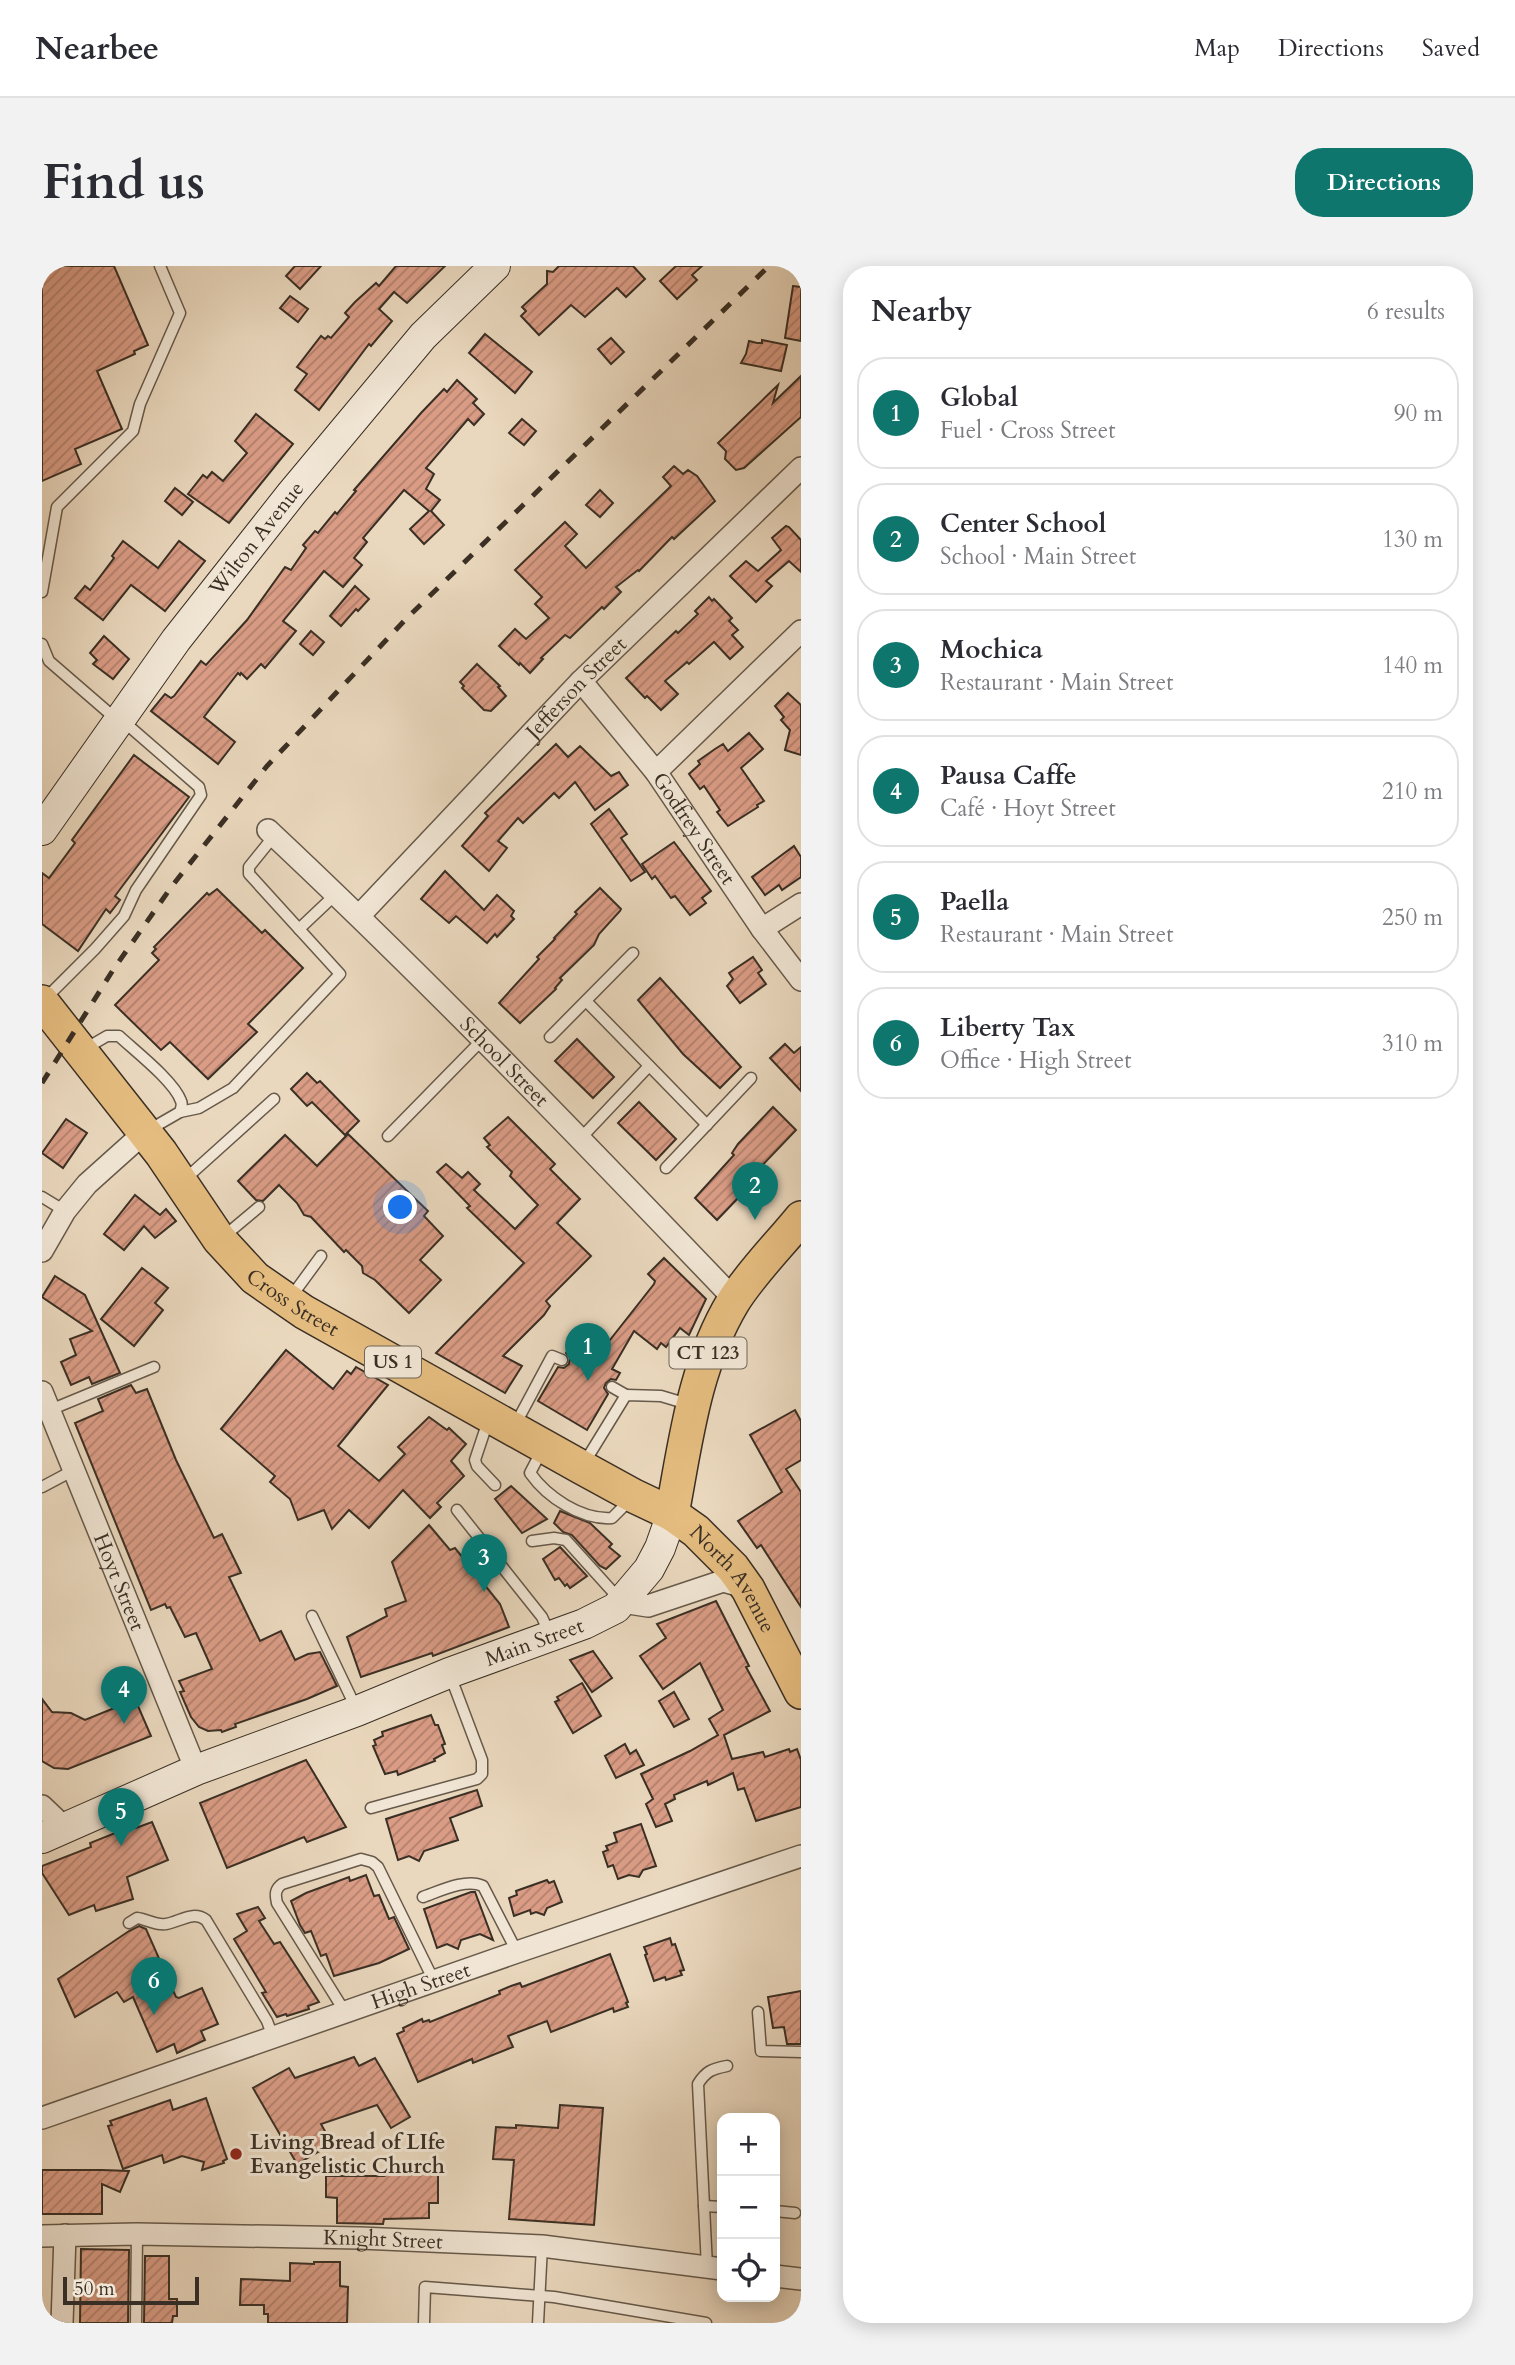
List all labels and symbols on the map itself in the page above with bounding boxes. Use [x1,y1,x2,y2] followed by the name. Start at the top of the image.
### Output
[201,475,310,602] street label: Wilton Avenue
[517,630,633,748] street label: Jefferson Street
[646,766,743,891] street label: Godfrey Street
[453,1010,556,1113] street label: School Street
[732,1162,778,1220] pin: 2
[383,1190,417,1224] your location
[240,1262,345,1343] street label: Cross Street
[565,1323,611,1381] pin: 1
[670,1338,746,1368] road number: CT 123
[365,1346,421,1378] road number: US 1
[683,1518,783,1638] street label: North Avenue
[87,1529,152,1635] street label: Hoyt Street
[461,1534,507,1592] pin: 3
[481,1611,588,1673] street label: Main Street
[101,1666,147,1724] pin: 4
[98,1788,144,1846] pin: 5
[367,1955,474,2016] street label: High Street
[131,1957,177,2015] pin: 6
[250,2128,445,2181] place label: Living Bread of LIfe Evangelistic Church
[228,2146,244,2162] marker: Living Bread of LIfe Evangelistic Church
[323,2223,444,2256] street label: Knight Street
[63,2274,200,2306] scale bar

